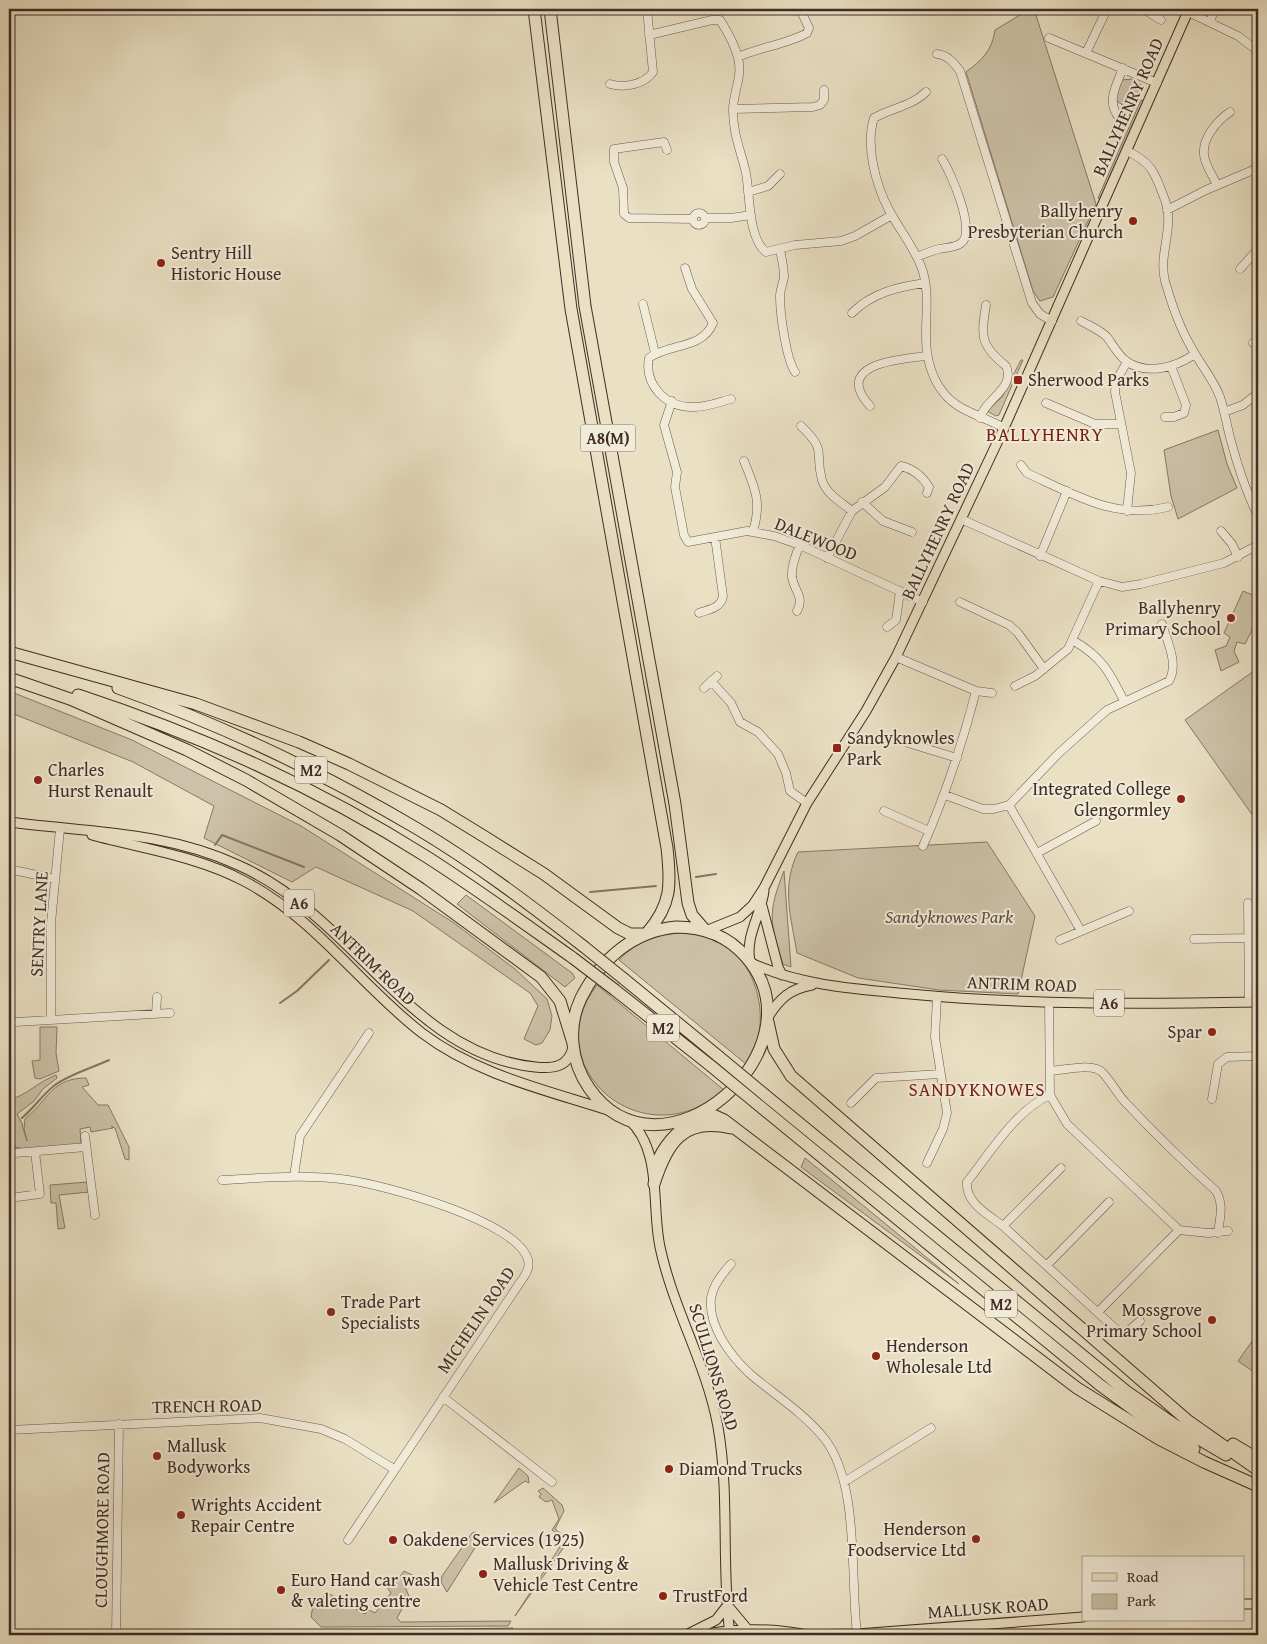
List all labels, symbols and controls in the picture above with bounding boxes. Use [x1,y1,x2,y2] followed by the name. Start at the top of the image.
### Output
[1085,33,1170,180] street label: BALLYHENRY ROAD
[968,197,1123,245] place label: Ballyhenry Presbyterian Church
[1127,215,1139,227] marker: Ballyhenry Presbyterian Church
[171,239,282,287] place label: Sentry Hill Historic House
[155,257,167,269] marker: Sentry Hill Historic House
[1028,366,1149,393] place label: Sherwood Parks
[1012,374,1024,386] marker: Sherwood Parks
[986,420,1104,448] district label: BALLYHENRY
[580,424,636,452] road number: A8(M)
[894,458,981,604] street label: BALLYHENRY ROAD
[771,510,862,567] street label: DALEWOOD
[1105,594,1221,642] place label: Ballyhenry Primary School
[1225,612,1237,624] marker: Ballyhenry Primary School
[847,724,955,772] place label: Sandyknowles Park
[831,742,843,754] marker: Sandyknowles Park
[48,756,154,804] place label: Charles Hurst Renault
[295,756,327,784] road number: M2
[32,774,44,786] marker: Charles Hurst Renault
[1033,775,1171,823] place label: Integrated College Glengormley
[1175,793,1187,805] marker: Integrated College Glengormley
[22,871,55,977] street label: SENTRY LANE
[284,890,314,916] road number: A6
[885,903,1014,930] park label: Sandyknowes Park
[324,916,422,1012] street label: ANTRIM ROAD
[967,968,1078,999] street label: ANTRIM ROAD
[1094,990,1124,1016] road number: A6
[647,1014,679,1042] road number: M2
[1168,1018,1203,1045] place label: Spar
[1206,1026,1218,1038] marker: Spar
[909,1075,1045,1103] district label: SANDYKNOWES
[430,1261,521,1379] street label: MICHELIN ROAD
[341,1288,421,1336] place label: Trade Part Specialists
[985,1290,1017,1318] road number: M2
[1086,1296,1202,1344] place label: Mossgrove Primary School
[682,1300,747,1434] street label: SCULLIONS ROAD
[325,1306,337,1318] marker: Trade Part Specialists
[1206,1314,1218,1326] marker: Mossgrove Primary School
[886,1332,992,1380] place label: Henderson Wholesale Ltd
[870,1350,882,1362] marker: Henderson Wholesale Ltd
[152,1391,262,1420] street label: TRENCH ROAD
[167,1432,250,1480] place label: Mallusk Bodyworks
[151,1450,163,1462] marker: Mallusk Bodyworks
[87,1452,116,1608] street label: CLOUGHMORE ROAD
[679,1455,802,1482] place label: Diamond Trucks
[663,1463,675,1475] marker: Diamond Trucks
[191,1491,322,1539] place label: Wrights Accident Repair Centre
[175,1509,187,1521] marker: Wrights Accident Repair Centre
[848,1515,966,1563] place label: Henderson Foodservice Ltd
[403,1526,585,1553] place label: Oakdene Services (1925)
[970,1533,982,1545] marker: Henderson Foodservice Ltd
[387,1534,399,1546] marker: Oakdene Services (1925)
[493,1550,638,1598] place label: Mallusk Driving & Vehicle Test Centre
[1082,1556,1244,1622] legend
[291,1566,440,1614] place label: Euro Hand car wash & valeting centre
[1127,1566,1158,1587] text: Road
[477,1568,489,1580] marker: Mallusk Driving & Vehicle Test Centre
[673,1582,748,1609] place label: TrustFord
[275,1584,287,1596] marker: Euro Hand car wash & valeting centre
[657,1590,669,1602] marker: TrustFord
[927,1590,1049,1625] street label: MALLUSK ROAD
[1127,1590,1156,1611] text: Park

